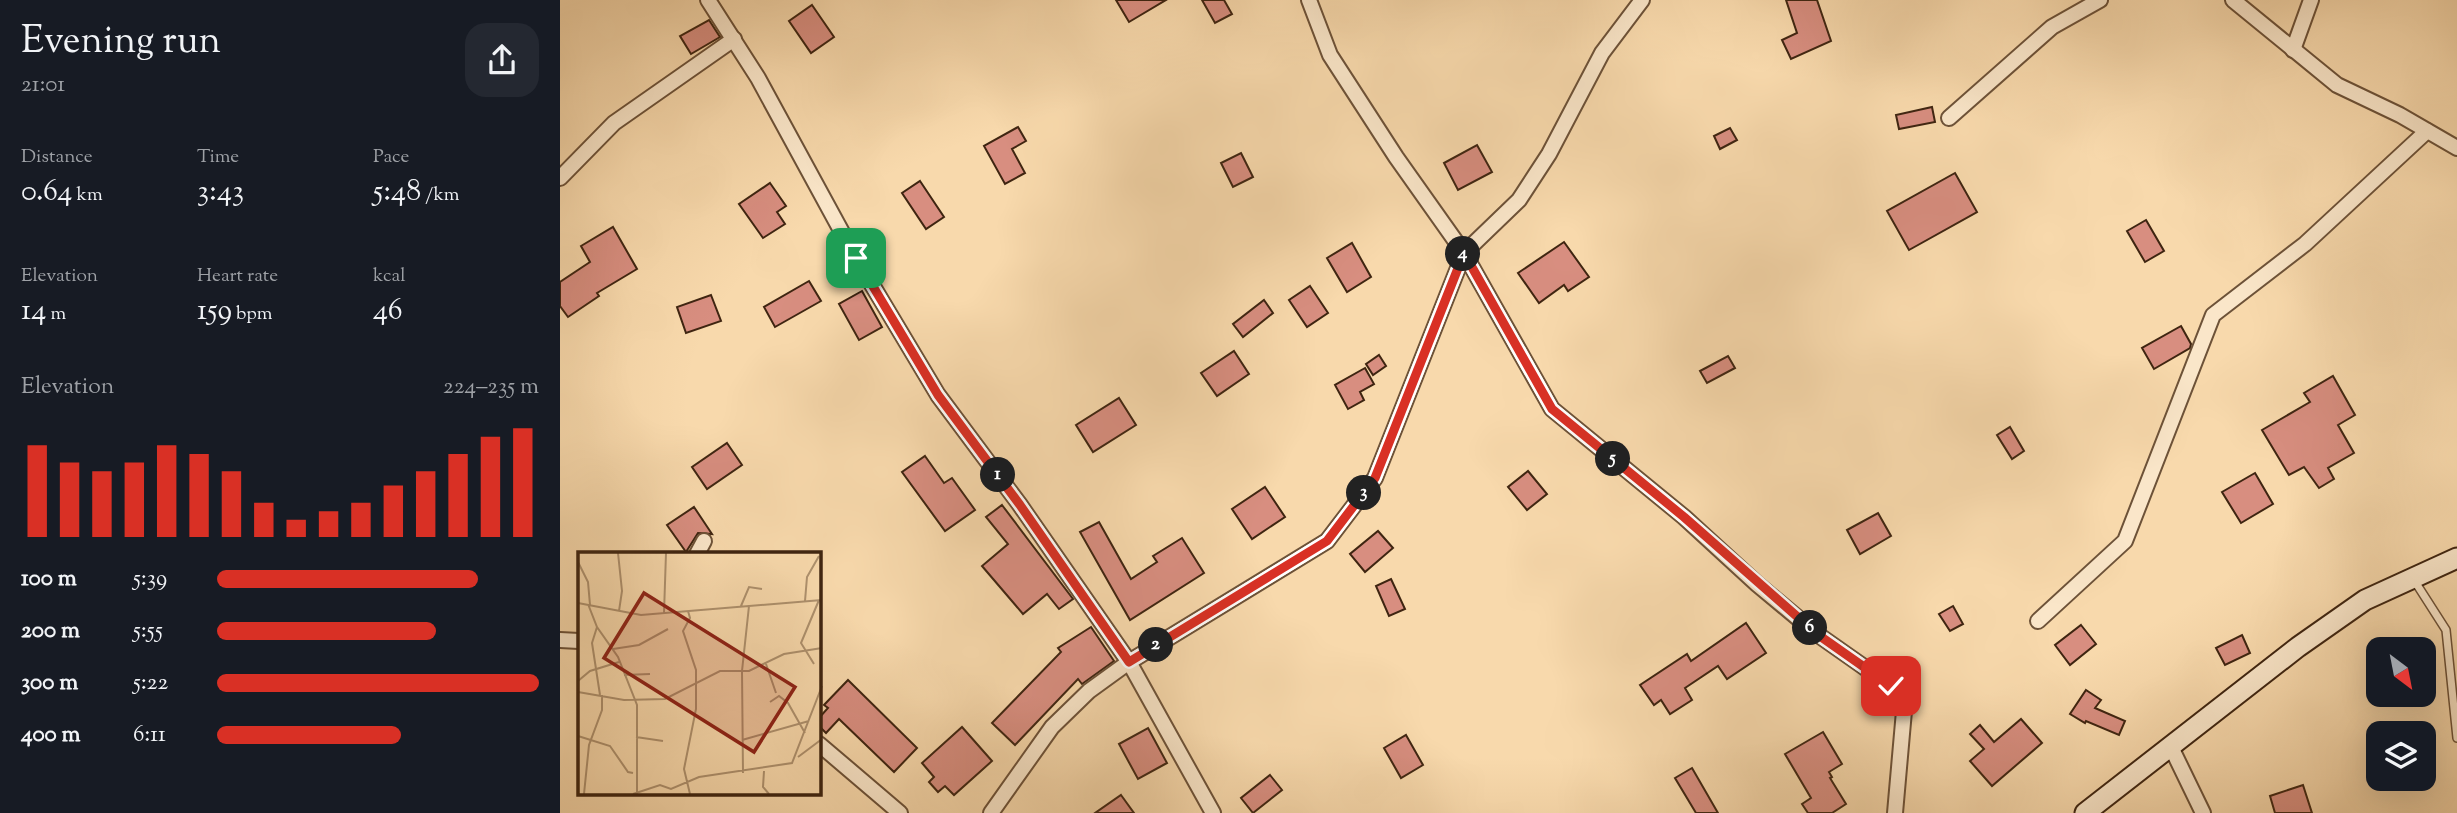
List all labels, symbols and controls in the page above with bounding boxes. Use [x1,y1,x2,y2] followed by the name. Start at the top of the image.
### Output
[21,16,221,70] text: Evening run
[465,23,539,97] button: share
[21,69,65,102] text: 21:01
[21,144,93,171] text: Distance
[197,144,239,171] text: Time
[373,144,409,171] text: Pace
[21,171,72,214] text: 0.64
[197,171,244,214] text: 3:43
[373,171,421,214] text: 5:48
[72,182,103,209] text: km
[421,182,460,209] text: /km
[826,228,886,288] pin
[1446,236,1480,272] pin: 4
[837,239,875,277] icon: arrive
[1458,240,1467,267] text: 4
[21,263,98,290] text: Elevation
[197,263,278,290] text: Heart rate
[373,263,406,290] text: kcal
[21,290,46,333] text: 14
[197,290,232,333] text: 159
[373,290,403,333] text: 46
[46,301,66,328] text: m
[232,301,273,328] text: bpm
[21,371,114,404] text: Elevation
[443,371,539,404] text: 224–235 m
[1596,442,1630,476] pin: 5
[1609,445,1616,472] text: 5
[980,458,1016,492] pin: 1
[994,461,1001,488] text: 1
[1346,476,1382,510] pin: 3
[1360,479,1367,506] text: 3
[578,552,821,796] inset map
[21,563,77,596] text: 100 m
[133,563,167,596] text: 5:39
[1792,610,1828,646] pin: 6
[1805,614,1814,641] text: 6
[21,615,80,648] text: 200 m
[133,615,163,648] text: 5:55
[1138,628,1174,662] pin: 2
[1151,631,1160,658] text: 2
[2366,637,2436,707] north arrow
[2366,637,2436,791] map controls
[1861,656,1921,716] pin
[21,667,78,700] text: 300 m
[133,667,168,700] text: 5:22
[1872,667,1910,705] icon: check
[21,719,81,752] text: 400 m
[133,719,166,752] text: 6:11
[2366,721,2436,791] button: layers

